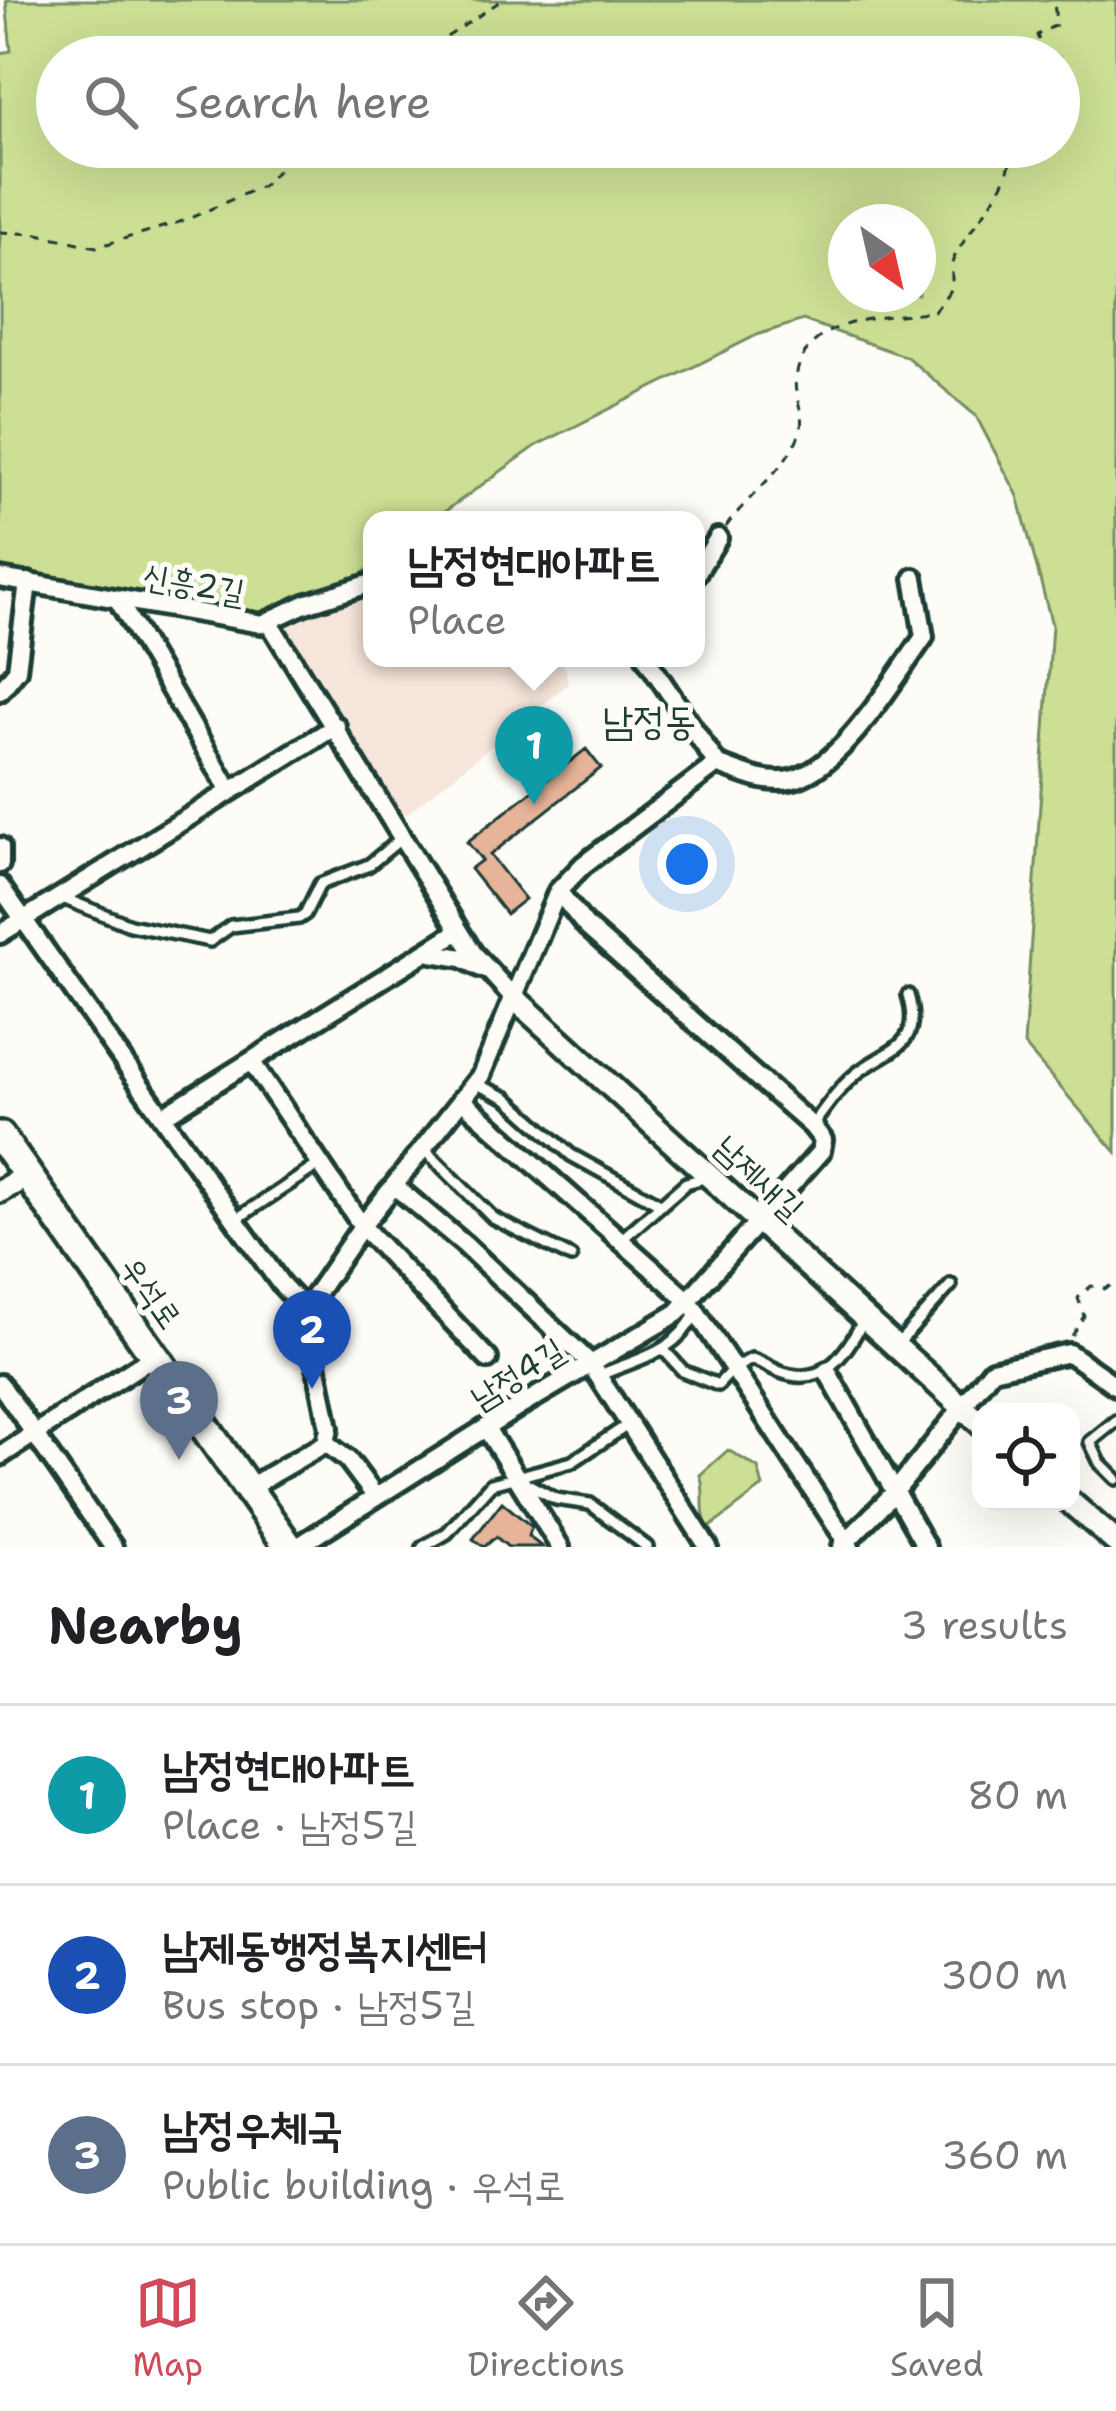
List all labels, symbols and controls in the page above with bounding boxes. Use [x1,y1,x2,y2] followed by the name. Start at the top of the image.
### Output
[36,36,1080,168] search box
[78,69,144,135] icon: search
[174,72,431,132] text: Search here
[828,204,936,312] north arrow
[363,511,705,667] popup
[407,533,661,593] text: 남정현대아파트
[139,552,248,615] street label: 신흥2길
[407,594,507,646] text: Place
[602,694,696,746] district label: 남정동
[495,706,573,805] pin: 1
[657,834,717,894] your location
[705,1125,814,1230] street label: 남제새길
[110,1247,193,1338] street label: 우석로
[273,1290,351,1389] pin: 2
[462,1327,573,1420] street label: 남정4길
[140,1361,218,1460] pin: 3
[972,1403,1080,1511] map controls
[972,1403,1080,1511] button: locate
[48,1591,243,1659] text: Nearby
[901,1599,1068,1651] text: 3 results
[162,1738,415,1798] text: 남정현대아파트
[78,1769,96,1821] text: 1
[967,1769,1068,1821] text: 80 m
[162,1799,417,1851] text: Place · 남정5길
[162,1918,488,1978] text: 남제동행정복지센터
[73,1949,101,2001] text: 2
[940,1949,1068,2001] text: 300 m
[162,1979,475,2031] text: Bus stop · 남정5길
[162,2098,343,2158] text: 남정우체국
[73,2129,101,2181] text: 3
[941,2129,1068,2181] text: 360 m
[162,2159,566,2211] text: Public building · 우석로
[132,2270,203,2387] tab: Map
[468,2270,625,2387] tab: Directions
[890,2270,984,2387] tab: Saved

